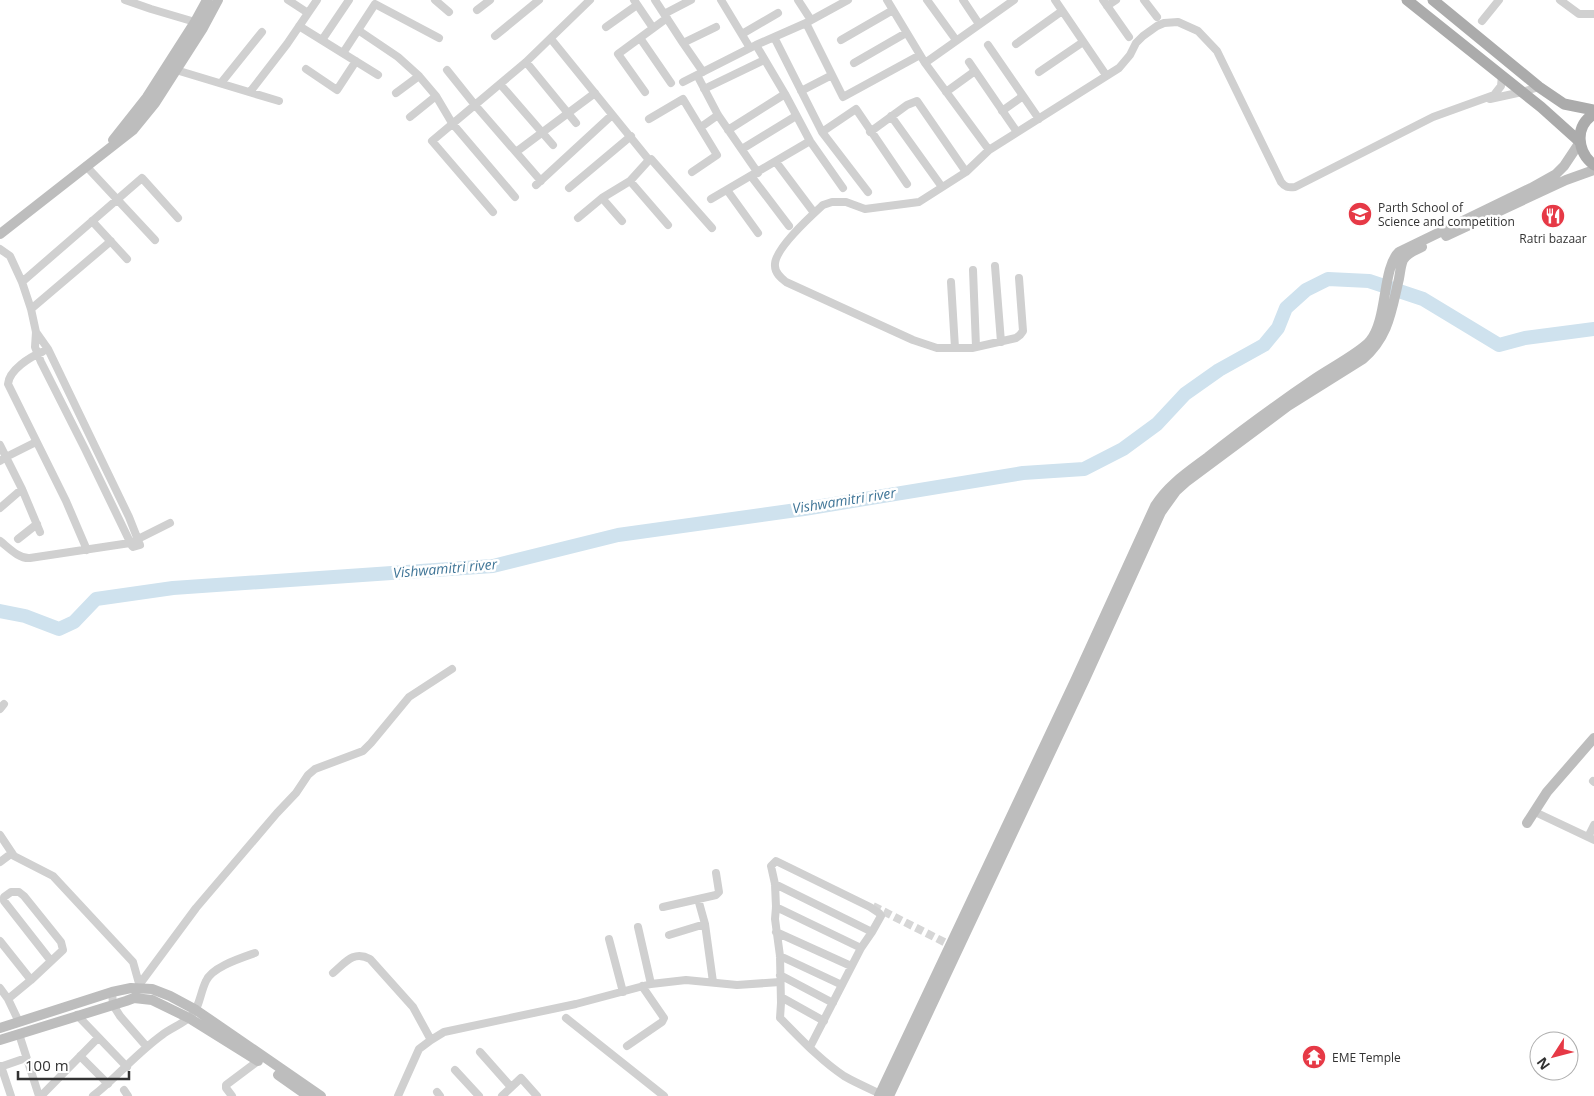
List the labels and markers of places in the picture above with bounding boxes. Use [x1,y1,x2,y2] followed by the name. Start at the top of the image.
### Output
[1378,199,1515,230] place label: Parth School of Science and competition
[1347,201,1373,227] school or university icon: Parth School of Science and competition
[1540,203,1566,229] restaurant icon: Ratri bazaar
[1519,230,1587,247] place label: Ratri bazaar
[1301,1044,1327,1070] temple icon: EME Temple
[1332,1049,1401,1066] place label: EME Temple

